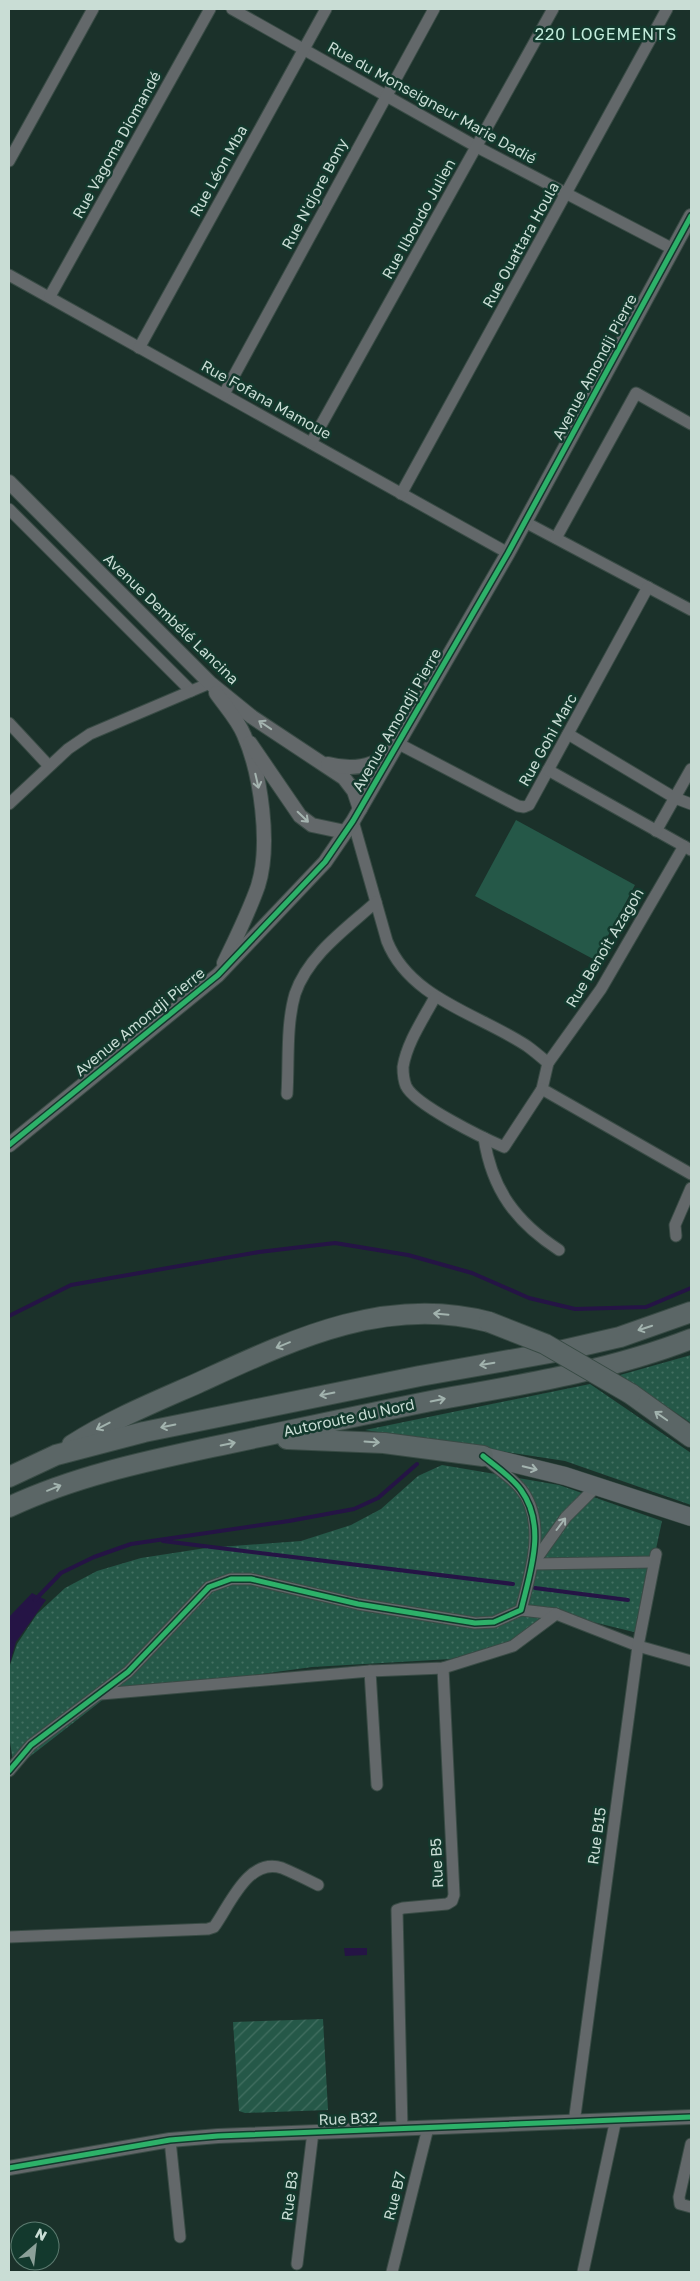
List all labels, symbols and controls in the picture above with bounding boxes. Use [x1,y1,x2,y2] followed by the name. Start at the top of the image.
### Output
[535,24,677,44] district label: 220 LOGEMENTS
[325,37,540,167] street label: Rue du Monseigneur Marie Dadié
[68,68,164,221] street label: Rue Vagoma Diomandé
[186,122,251,219] street label: Rue Léon Mba
[277,135,351,252] street label: Rue N'djore Bony
[378,155,459,282] street label: Rue Ilboudo Julien
[478,179,562,311] street label: Rue Ouattara Houla
[548,290,640,442] street label: Avenue Amondji Pierre
[198,356,335,442] street label: Rue Fofana Mamoue
[101,549,243,687] street label: Avenue Dembélé Lancina
[348,645,445,794] street label: Avenue Amondji Pierre
[514,690,580,789] street label: Rue Gohi Marc
[258,720,272,730] one-way arrow
[253,773,262,789] one-way arrow
[297,810,309,823] one-way arrow
[561,885,647,1010] street label: Rue Benoit Azagoh
[71,963,208,1079] street label: Avenue Amondji Pierre
[433,1309,449,1319] one-way arrow
[638,1324,654,1334] one-way arrow
[276,1341,291,1351] one-way arrow
[480,1359,496,1369] one-way arrow
[320,1389,336,1399] one-way arrow
[282,1394,416,1440] street label: Autoroute du Nord
[429,1395,445,1405] one-way arrow
[655,1410,668,1421] one-way arrow
[96,1422,111,1431] one-way arrow
[161,1422,177,1432] one-way arrow
[219,1438,235,1448] one-way arrow
[363,1438,379,1447] one-way arrow
[522,1464,538,1473] one-way arrow
[46,1483,61,1493] one-way arrow
[556,1518,567,1531] one-way arrow
[583,1806,609,1866] street label: Rue B15
[426,1838,446,1889] street label: Rue B5
[318,2108,378,2128] street label: Rue B32
[277,2170,301,2222] street label: Rue B3
[379,2170,409,2222] street label: Rue B7
[10,2221,60,2271] north arrow
[33,2224,50,2244] text: N

